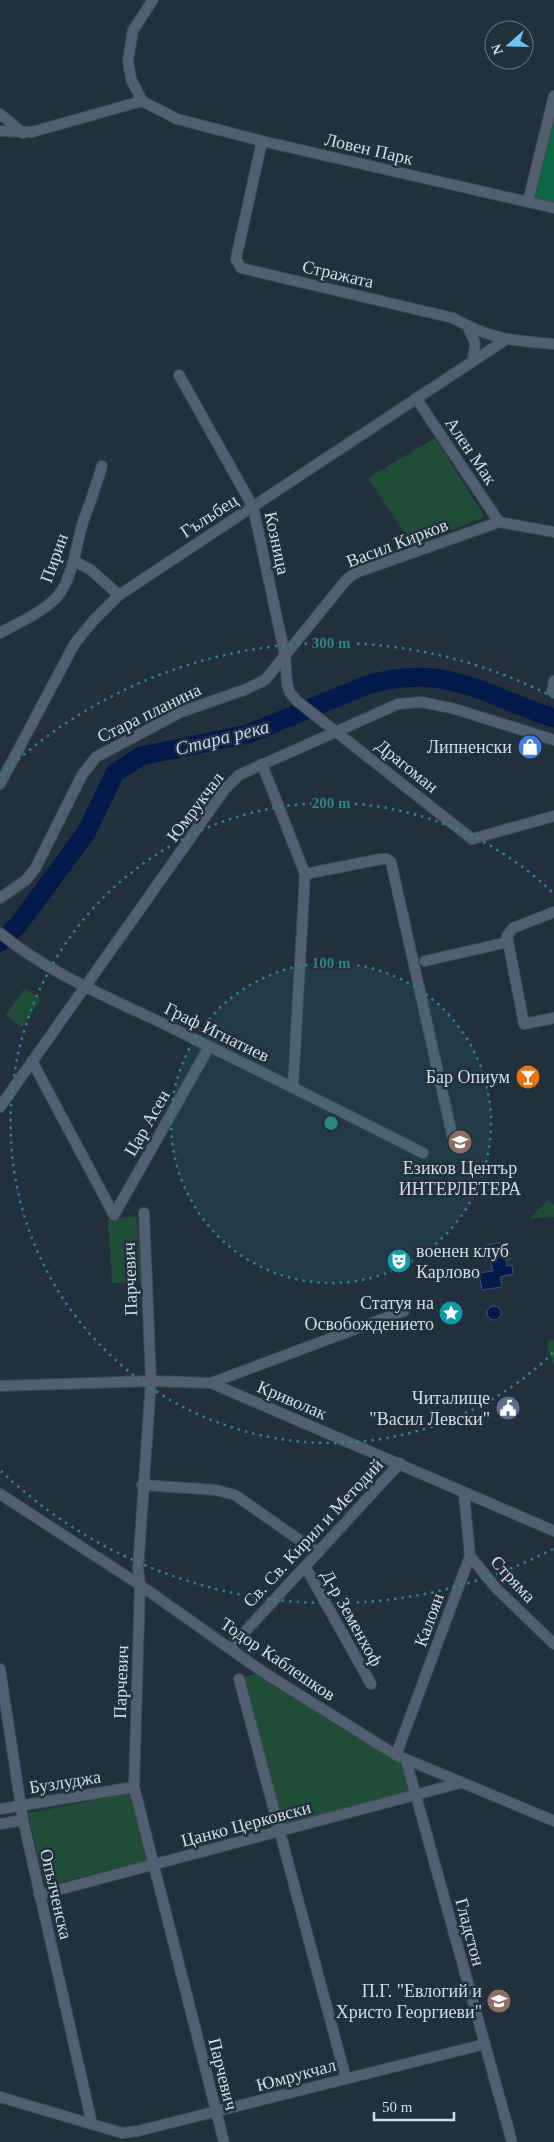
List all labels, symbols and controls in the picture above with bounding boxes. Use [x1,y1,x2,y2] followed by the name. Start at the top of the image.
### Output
[484,20,534,70] north arrow
[488,42,506,57] text: N
[323,129,415,169] street label: Ловен Парк
[300,256,376,292] street label: Стражата
[441,414,501,489] street label: Ален Мак
[176,490,242,542] street label: Гълъбец
[261,510,293,576] street label: Козница
[343,514,451,572] street label: Васил Кирков
[36,530,72,585] street label: Пирин
[312,635,351,651] text: 300 m
[94,679,204,747] street label: Стара планина
[173,716,271,759] water label: Стара река
[517,734,543,760] shop icon: Липненски
[372,735,442,797] street label: Драгоман
[427,737,512,757] place label: Липненски
[162,768,228,846] street label: Юмрукчал
[312,795,351,811] text: 200 m
[312,955,351,971] text: 100 m
[161,998,273,1066] street label: Граф Игнатиев
[515,1064,541,1090] bar icon: Бар Опиум
[426,1067,510,1087] place label: Бар Опиум
[120,1086,174,1160] street label: Цар Асен
[322,1114,340,1132] centre of rings
[447,1129,473,1155] school or university icon: Езиков Център ИНТЕРЛЕТЕРА
[399,1158,521,1199] place label: Езиков Център ИНТЕРЛЕТЕРА
[416,1241,509,1282] place label: военен клуб Карлово
[119,1242,141,1316] street label: Парчевич
[386,1248,412,1274] theatre icon: военен клуб Карлово
[304,1293,434,1334] place label: Статуя на Освобождението
[438,1300,464,1326] place icon: Статуя на Освобождението
[254,1376,330,1424] street label: Криволак
[369,1388,490,1429] place label: Читалище "Васил Левски"
[495,1395,521,1421] public building icon: Читалище "Васил Левски"
[239,1455,387,1611] street label: Св. Св. Кирил и Методий
[486,1552,540,1606] street label: Стряма
[317,1566,387,1670] street label: Д-р Земенхоф
[410,1590,448,1649] street label: Калоян
[217,1613,339,1705] street label: Тодор Каблешков
[110,1645,132,1719] street label: Парчевич
[28,1766,102,1798] street label: Бузлуджа
[179,1797,313,1851] street label: Цанко Церковски
[36,1847,76,1941] street label: Опълченска
[451,1896,489,1968] street label: Гладстон
[336,1981,482,2022] place label: П.Г. "Евлогий и Христо Георгиеви"
[486,1988,512,2014] school or university icon: П.Г. "Евлогий и Христо Георгиеви"
[204,2036,242,2112] street label: Парчевич
[254,2055,338,2095] street label: Юмрукчал
[374,2090,454,2122] scale bar
[382,2099,413,2115] text: 50 m

